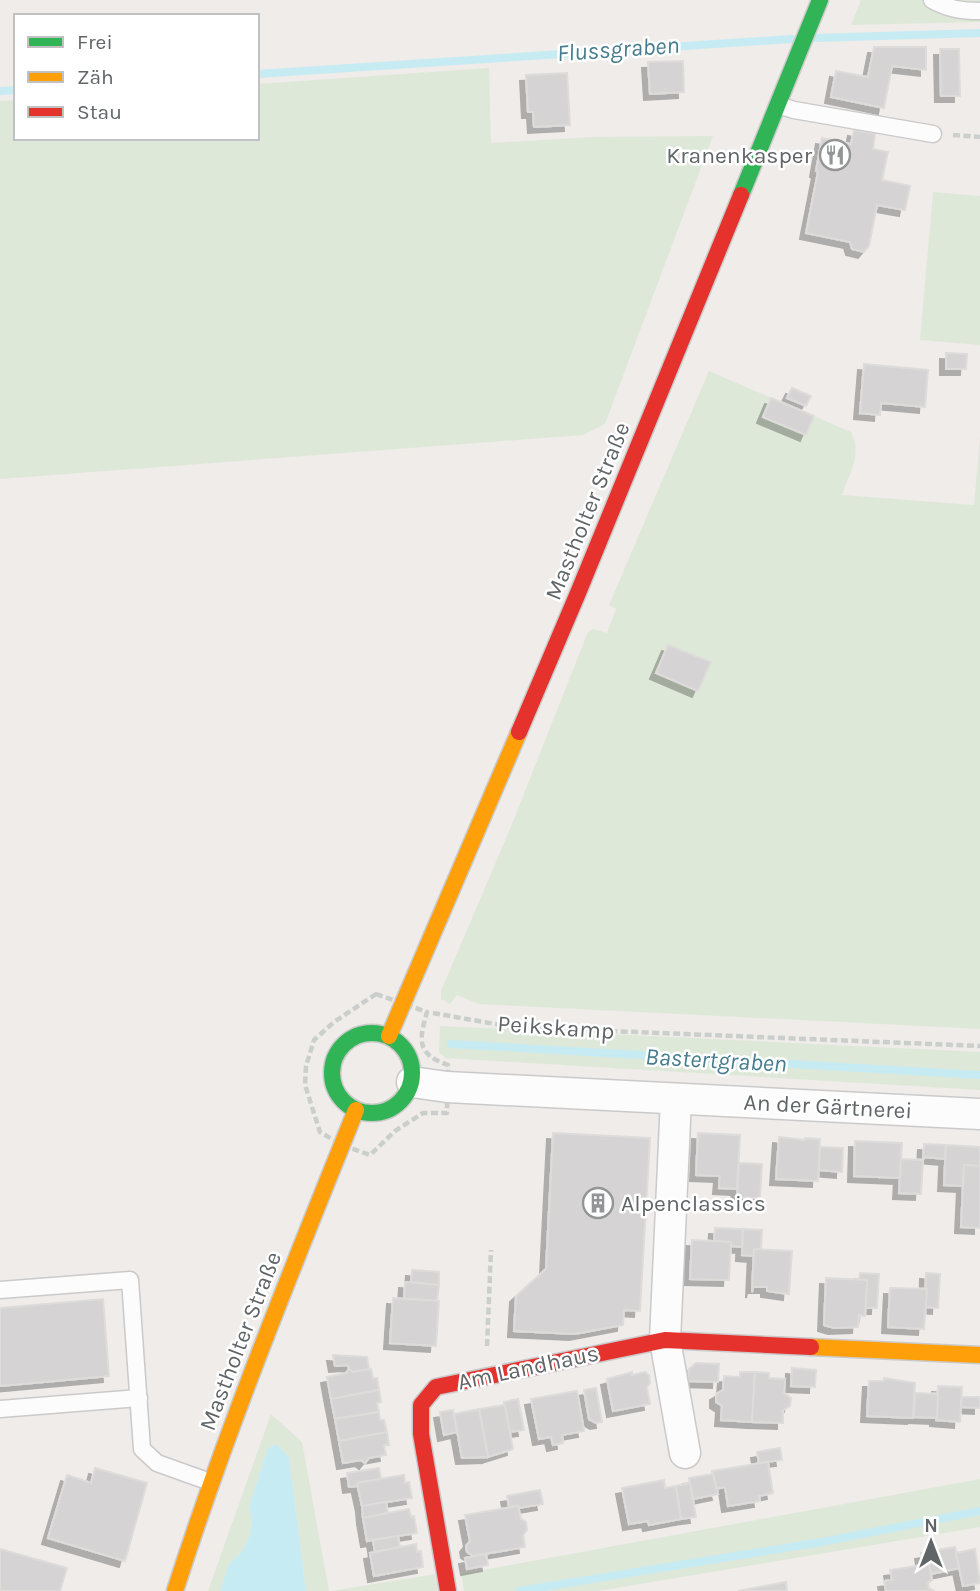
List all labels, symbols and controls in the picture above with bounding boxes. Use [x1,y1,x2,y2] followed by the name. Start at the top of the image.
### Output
[14,14,259,140] legend
[77,30,113,54] text: Frei
[556,31,680,67] water label: Flussgraben
[77,65,114,89] text: Zäh
[77,100,122,124] text: Stau
[818,138,852,172] restaurant icon: Kranenkasper
[666,142,813,169] place label: Kranenkasper
[539,418,635,604] street label: Mastholter Straße
[497,1010,615,1045] street label: Peikskamp
[644,1042,788,1078] water label: Bastertgraben
[743,1089,913,1124] street label: An der Gärtnerei
[581,1186,615,1220] building icon: Alpenclassics
[621,1190,766,1217] place label: Alpenclassics
[194,1248,287,1434] street label: Mastholter Straße
[455,1339,601,1396] street label: Am Landhaus
[896,1507,966,1577] north arrow
[924,1515,938,1537] text: N

